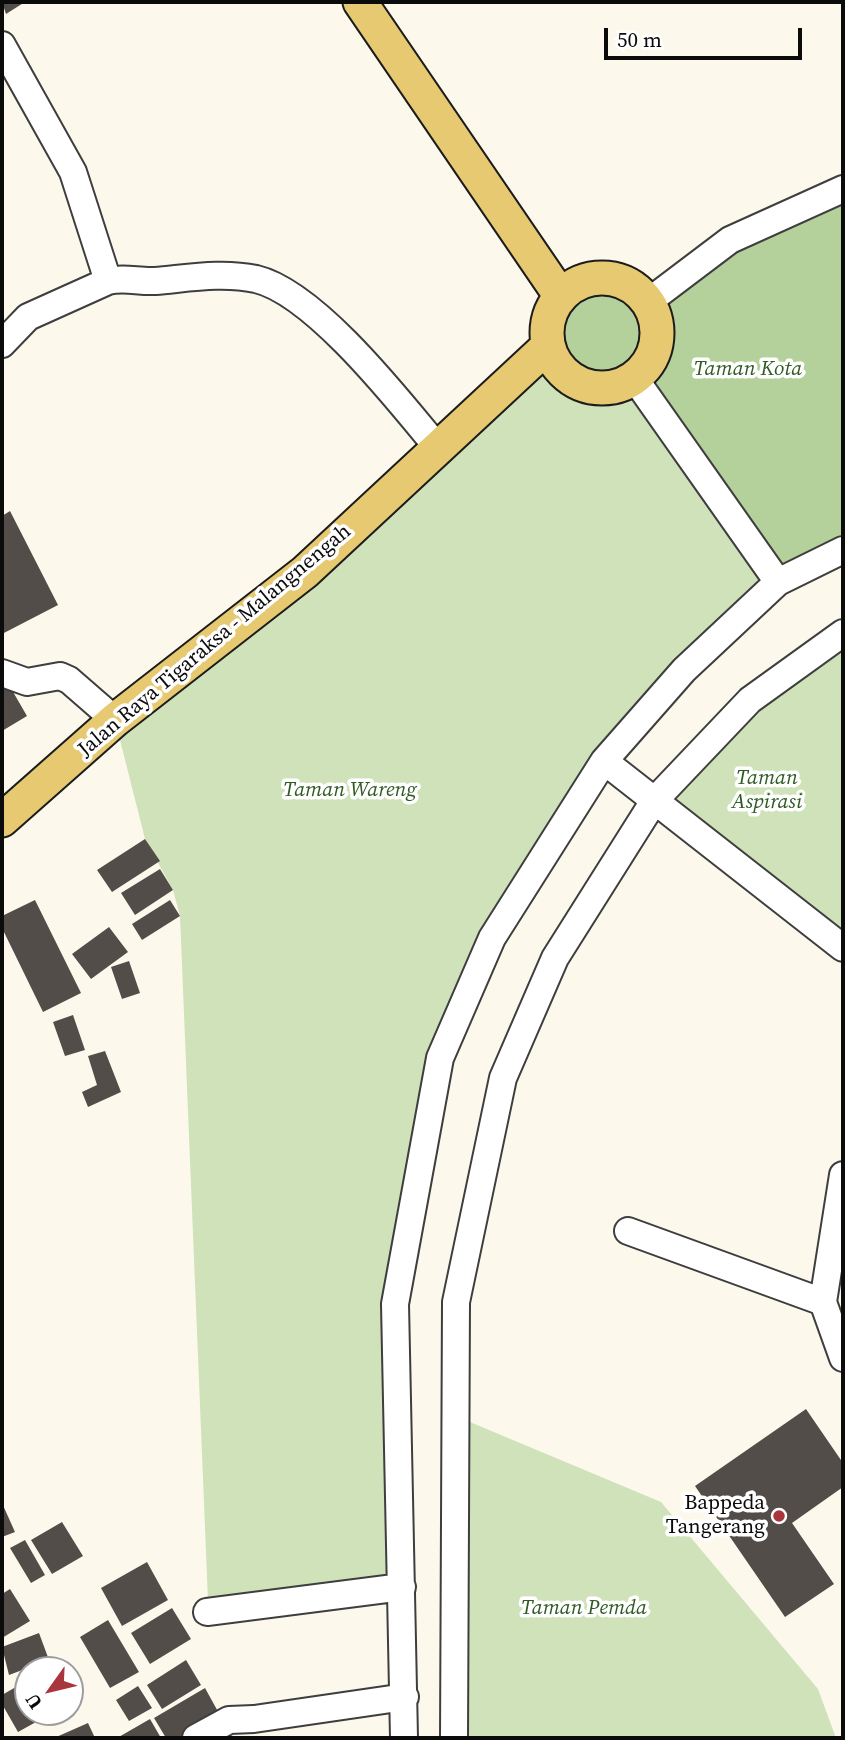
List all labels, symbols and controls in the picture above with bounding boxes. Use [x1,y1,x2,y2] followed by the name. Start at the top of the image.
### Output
[607,14,805,58] scale bar
[617,25,662,54] text: 50 m
[694,357,802,383] park label: Taman Kota
[73,519,357,763] street label: Jalan Raya Tigaraksa - Malangnengah
[732,766,802,816] park label: Taman Aspirasi
[283,778,417,804] park label: Taman Wareng
[666,1491,765,1541] place label: Bappeda Tangerang
[771,1508,787,1524] marker: Bappeda Tangerang
[521,1596,647,1622] park label: Taman Pemda
[14,1656,84,1726] north arrow
[19,1689,48,1715] text: U

